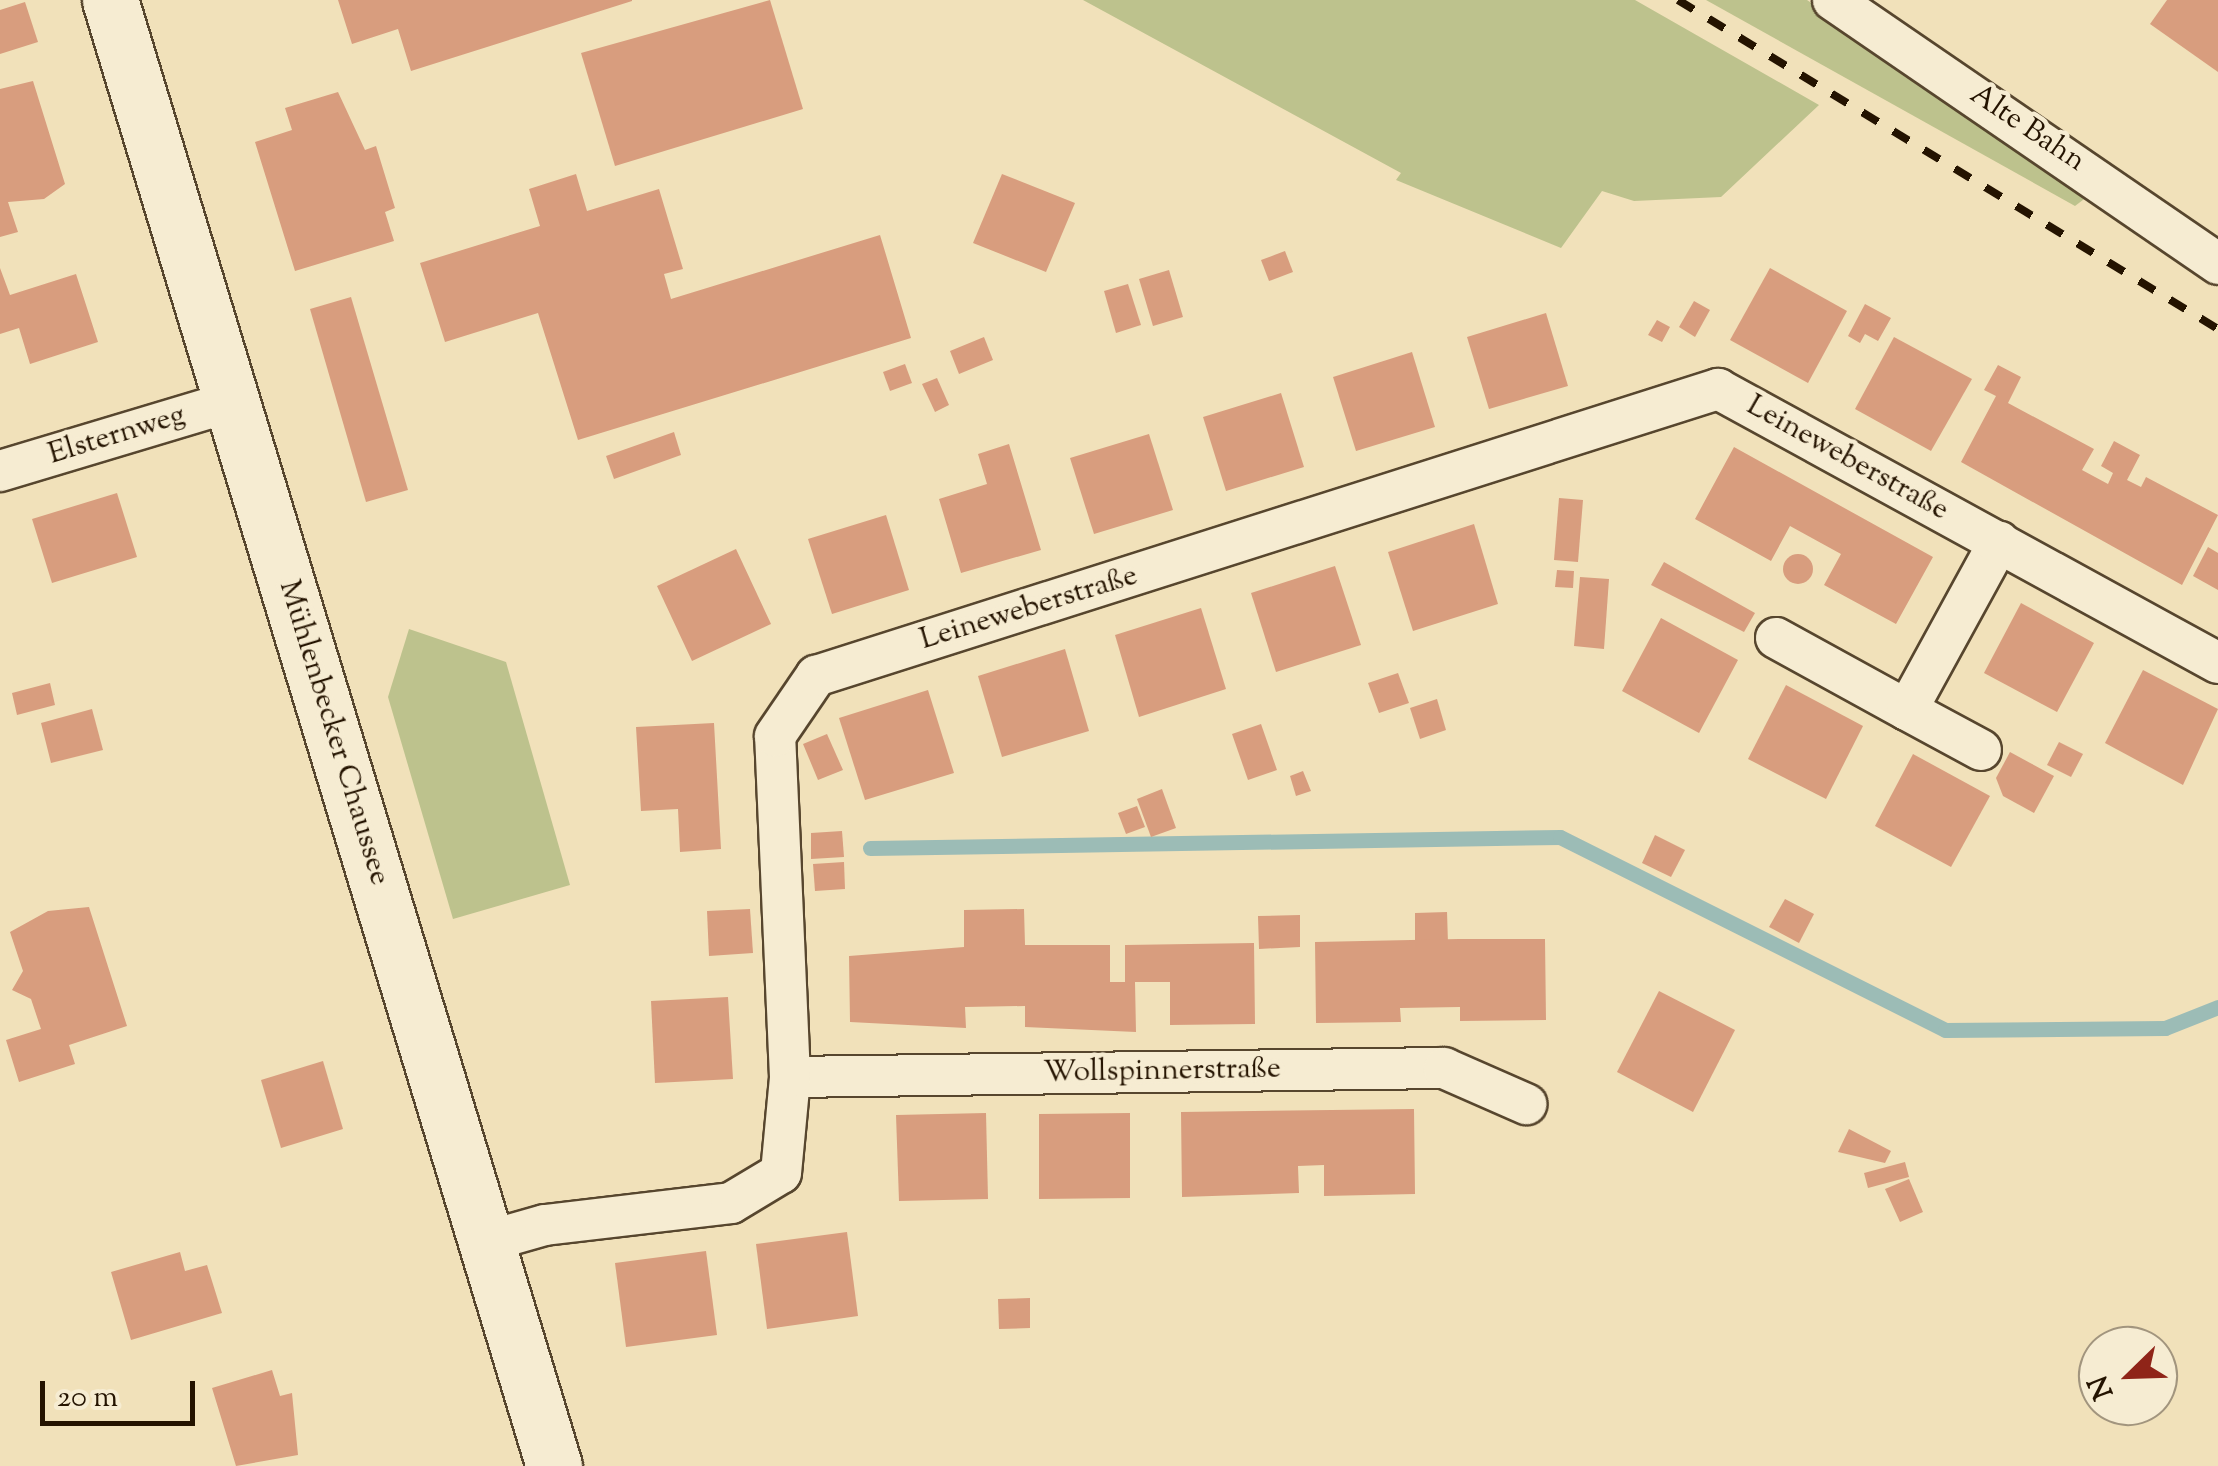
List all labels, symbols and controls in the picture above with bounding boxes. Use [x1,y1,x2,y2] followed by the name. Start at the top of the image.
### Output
[1963,77,2091,181] street label: Alte Bahn
[1740,389,1954,529] street label: Leineweberstraße
[44,398,190,474] street label: Elsternweg
[916,559,1142,659] street label: Leineweberstraße
[269,576,397,890] street label: Mühlenbecker Chaussee
[1043,1052,1281,1092] street label: Wollspinnerstraße
[2078,1326,2178,1426] north arrow
[45,1361,200,1423] scale bar
[2079,1369,2125,1405] text: N
[57,1377,118,1420] text: 20 m

